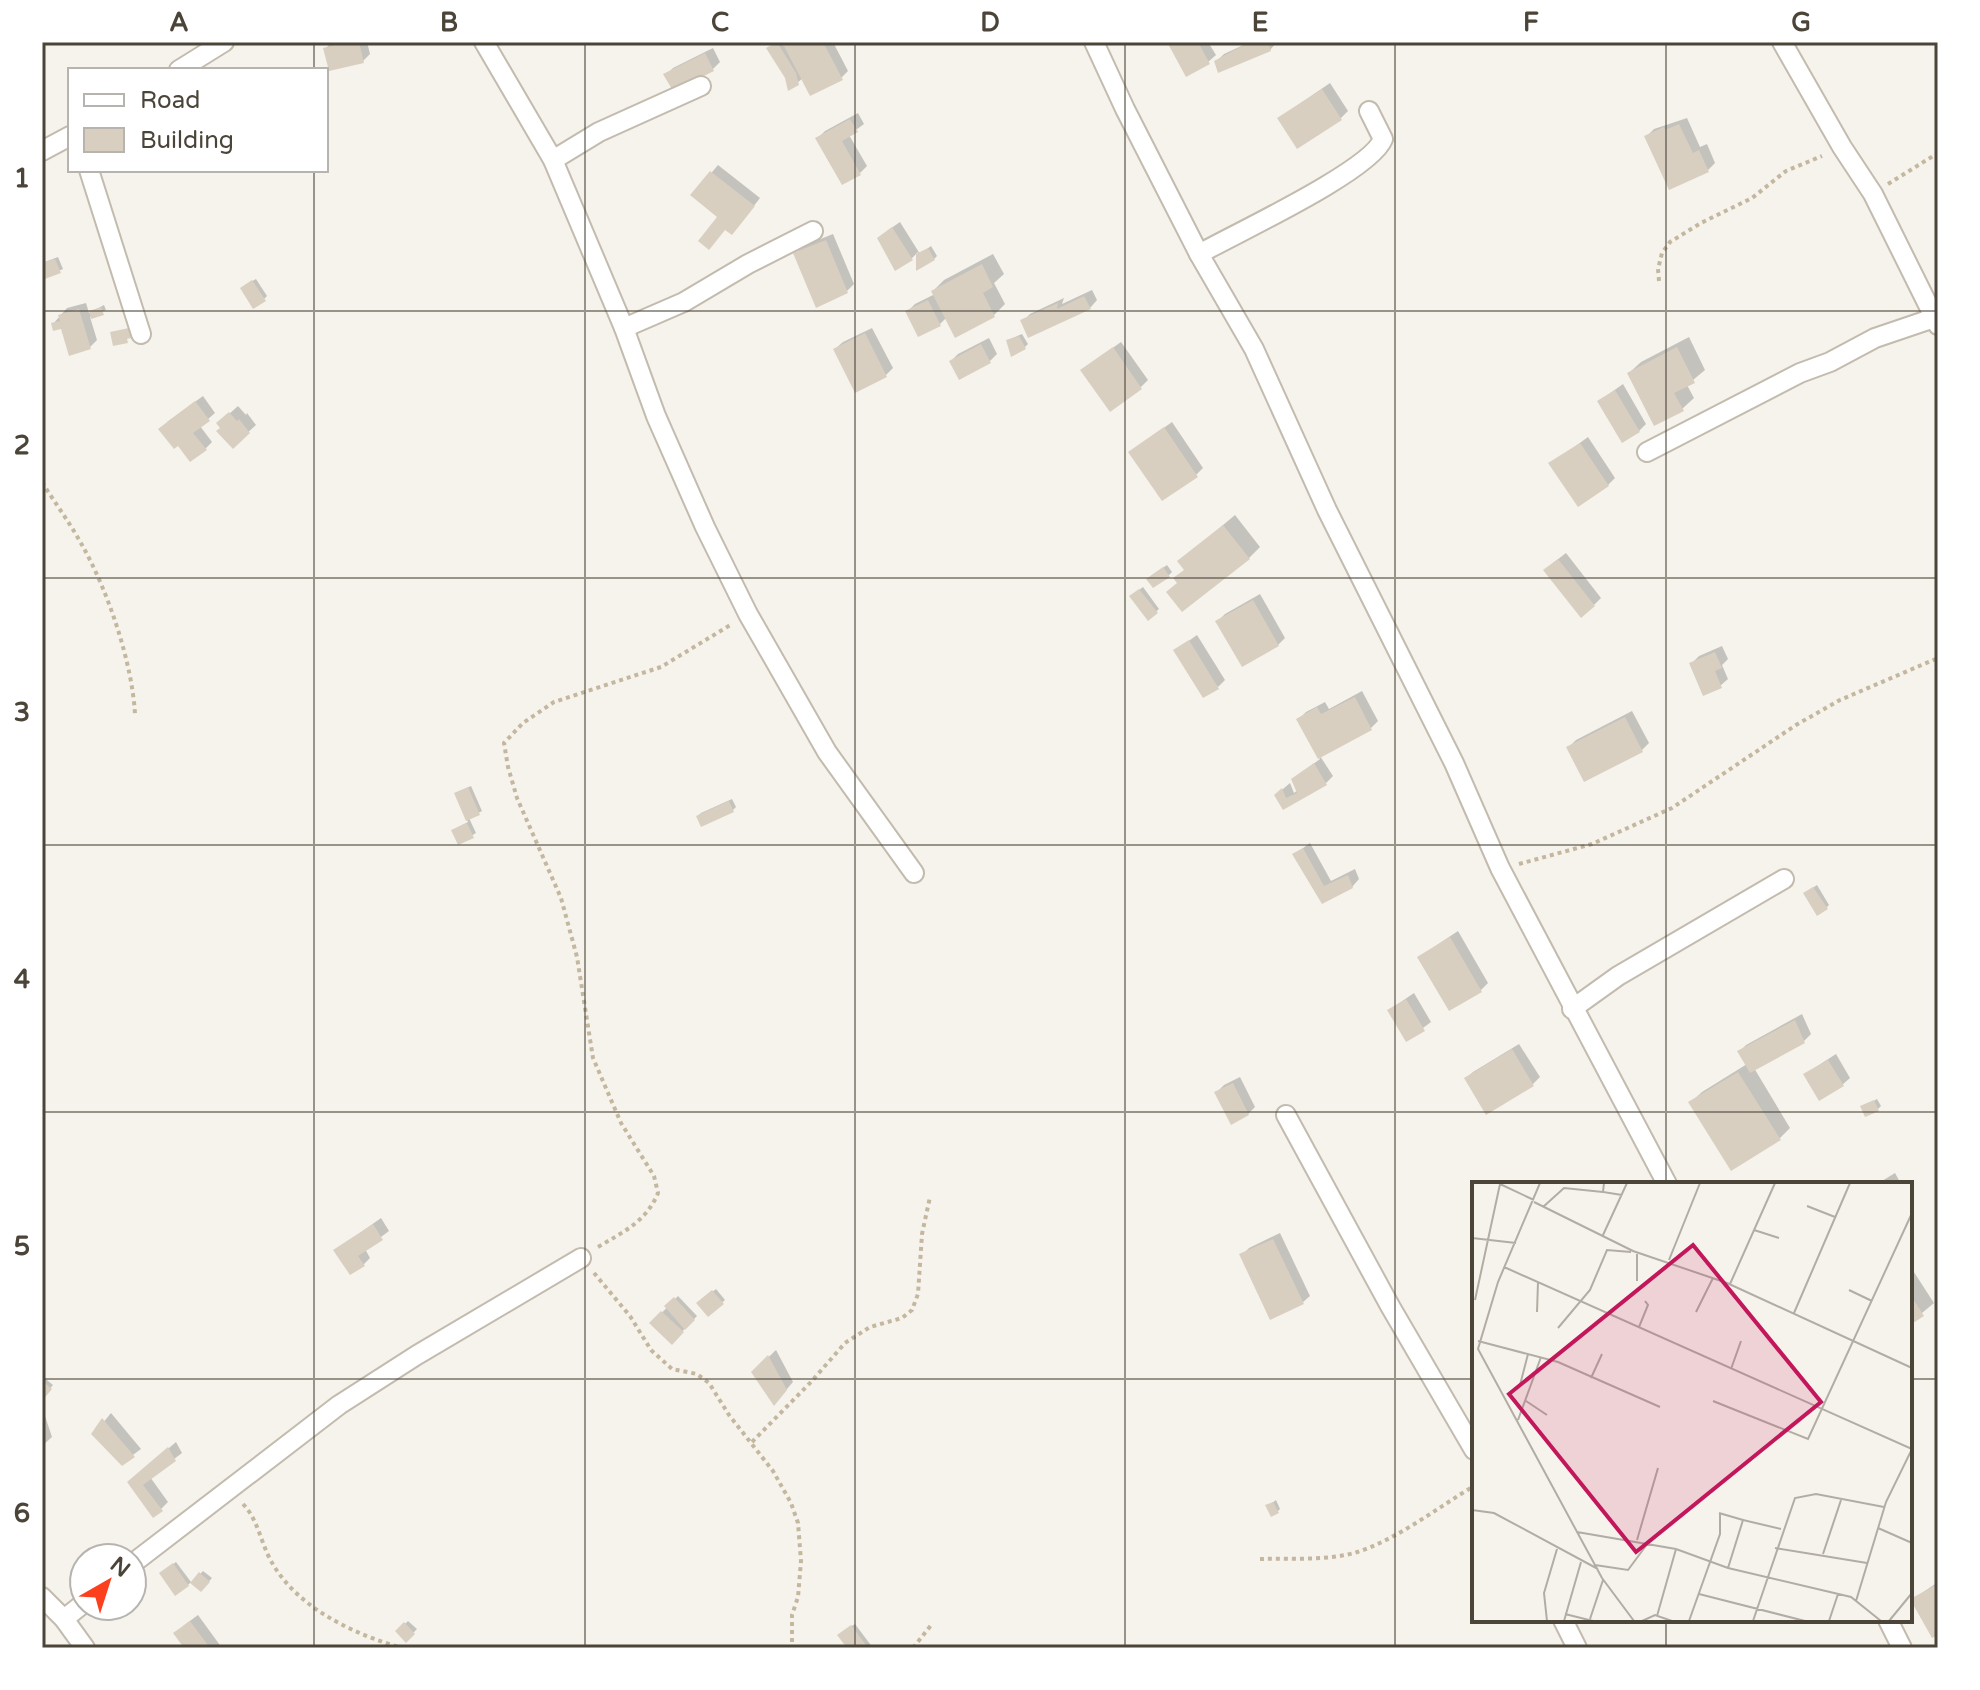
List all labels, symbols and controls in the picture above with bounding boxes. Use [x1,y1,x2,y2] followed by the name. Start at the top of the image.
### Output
[169,7,189,38] text: A
[440,7,458,38] text: B
[711,7,729,38] text: C
[980,7,1000,38] text: D
[1252,7,1268,38] text: E
[1523,7,1539,38] text: F
[1791,7,1811,38] text: G
[68,68,328,172] legend
[140,86,200,115] text: Road
[140,126,234,155] text: Building
[14,163,30,194] text: 1
[14,430,30,461] text: 2
[14,697,30,728] text: 3
[14,964,30,995] text: 4
[1472,1182,1912,1622] inset map
[14,1231,30,1262] text: 5
[14,1498,30,1529] text: 6
[68,1542,148,1622] north arrow
[105,1552,135,1583] text: N

